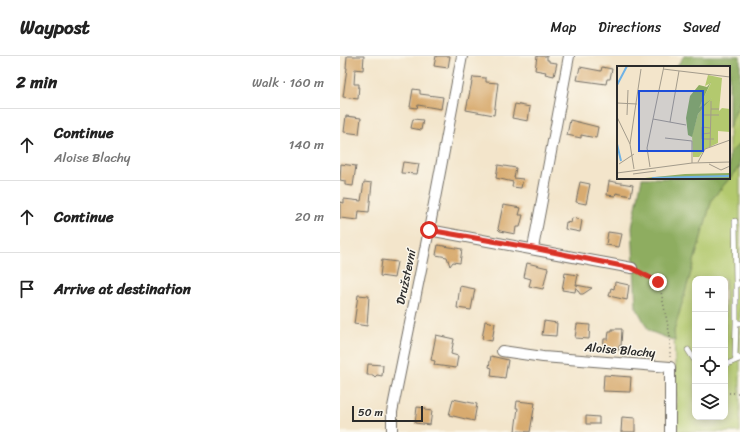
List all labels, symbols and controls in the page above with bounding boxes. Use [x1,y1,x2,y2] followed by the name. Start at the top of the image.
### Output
[20,11,90,44] text: Waypost
[550,15,576,40] text: Map
[598,15,661,40] text: Directions
[683,15,720,40] text: Saved
[617,66,730,179] inset map
[16,67,57,97] text: 2 min
[252,71,324,94] text: Walk · 160 m
[54,120,114,146] text: Continue
[289,133,324,156] text: 140 m
[16,134,38,156] icon: ahead
[54,146,130,169] text: Aloise Blachy
[54,204,114,230] text: Continue
[295,205,324,228] text: 20 m
[16,206,38,228] icon: ahead
[420,221,438,239] route start
[389,246,423,307] street label: Družstevní
[649,273,667,291] route end
[54,276,191,302] text: Arrive at destination
[692,276,728,420] map controls
[692,276,728,312] button: +
[16,278,38,300] icon: arrive
[692,312,728,348] button: −
[583,336,657,364] street label: Aloise Blachy
[692,348,728,384] button: locate
[692,384,728,420] button: layers
[358,403,383,422] text: 50 m
[352,404,423,423] scale bar

